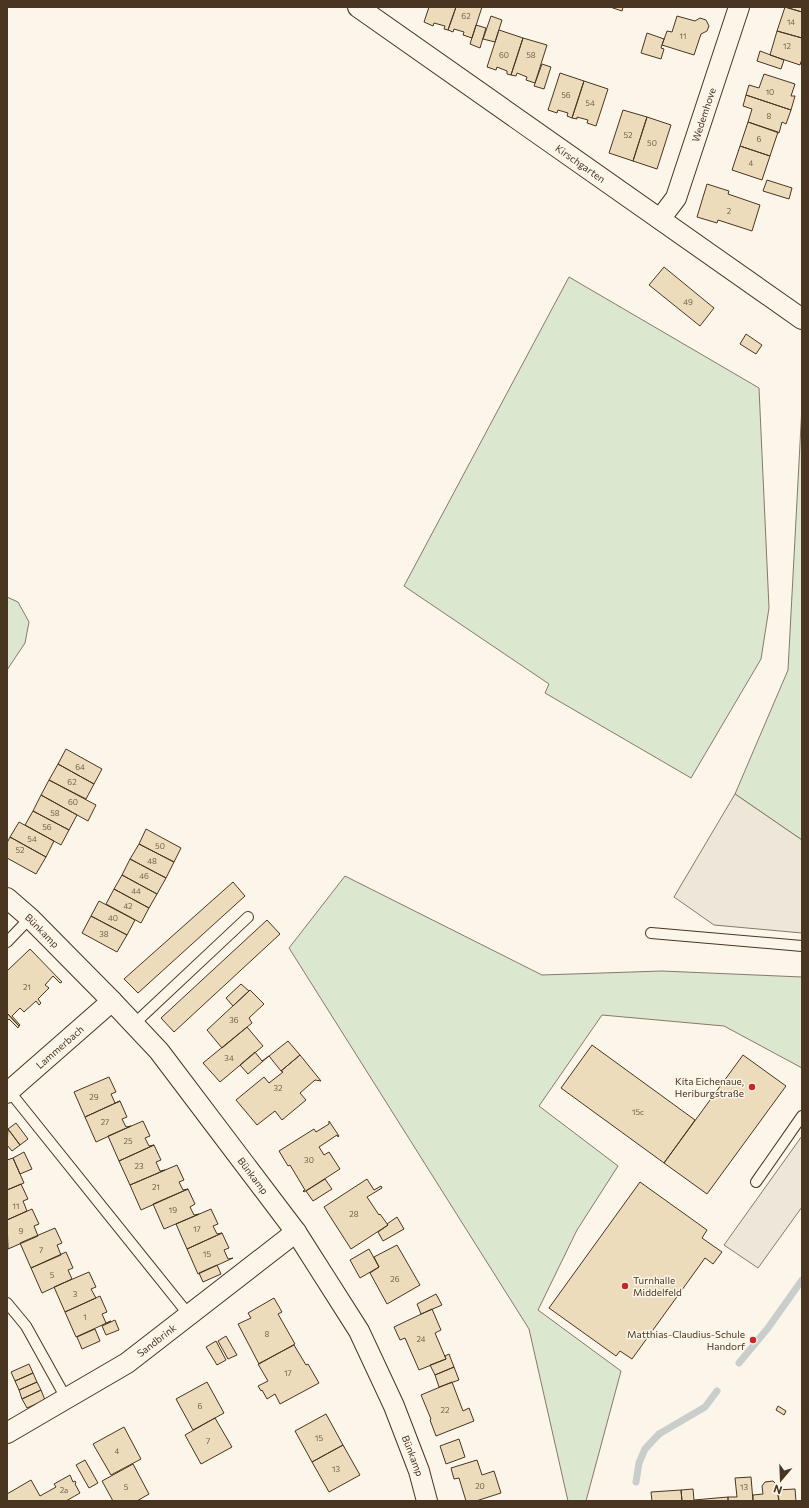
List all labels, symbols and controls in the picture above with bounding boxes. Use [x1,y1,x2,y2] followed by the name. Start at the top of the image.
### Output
[461,11,471,21] house number: 62
[787,17,795,27] house number: 14
[680,31,686,41] house number: 11
[783,41,791,51] house number: 12
[499,50,509,60] house number: 60
[526,50,536,60] house number: 58
[689,86,718,143] street label: Wedemhove
[766,87,774,97] house number: 10
[561,90,571,100] house number: 56
[585,98,595,108] house number: 54
[767,111,772,121] house number: 8
[623,130,633,140] house number: 52
[757,134,762,144] house number: 6
[647,138,657,148] house number: 50
[553,142,608,185] street label: Kirschgarten
[749,158,754,168] house number: 4
[727,206,732,216] house number: 2
[683,297,693,307] house number: 49
[75,762,85,772] house number: 64
[67,777,77,787] house number: 62
[68,797,78,807] house number: 60
[50,808,60,818] house number: 58
[42,822,52,832] house number: 56
[27,834,37,844] house number: 54
[155,841,165,851] house number: 50
[15,845,25,855] house number: 52
[147,856,157,866] house number: 48
[139,871,149,881] house number: 46
[131,886,141,896] house number: 44
[123,901,133,911] house number: 42
[23,911,62,950] street label: Bünkamp
[108,913,118,923] house number: 40
[99,929,109,939] house number: 38
[23,982,31,992] house number: 21
[229,1015,239,1025] house number: 36
[33,1023,86,1071] street label: Lammerbach
[224,1053,234,1063] house number: 34
[675,1075,744,1099] place label: Kita Eichenaue, Heriburgstraße
[747,1082,757,1092] marker: Kita Eichenaue, Heriburgstraße
[274,1083,283,1093] house number: 32
[89,1092,99,1102] house number: 29
[632,1107,644,1117] house number: 15c
[101,1117,109,1127] house number: 27
[123,1136,133,1146] house number: 25
[235,1155,271,1196] street label: Bünkamp
[304,1155,314,1165] house number: 30
[135,1161,144,1171] house number: 23
[152,1182,160,1192] house number: 21
[13,1201,19,1211] house number: 11
[169,1205,177,1215] house number: 19
[349,1209,359,1219] house number: 28
[193,1224,201,1234] house number: 17
[19,1226,24,1236] house number: 9
[39,1245,43,1255] house number: 7
[203,1249,211,1259] house number: 15
[50,1270,55,1280] house number: 5
[390,1274,400,1284] house number: 26
[633,1274,682,1298] place label: Turnhalle Middelfeld
[620,1281,630,1291] marker: Turnhalle Middelfeld
[73,1289,78,1299] house number: 3
[83,1312,87,1322] house number: 1
[134,1321,179,1359] street label: Sandbrink
[627,1328,745,1352] place label: Matthias-Claudius-Schule Handorf
[265,1329,270,1339] house number: 8
[416,1334,426,1344] house number: 24
[748,1335,758,1345] marker: Matthias-Claudius-Schule Handorf
[284,1368,292,1378] house number: 17
[198,1401,203,1411] house number: 6
[441,1405,450,1415] house number: 22
[315,1433,323,1443] house number: 15
[400,1433,426,1477] street label: Bünkamp
[206,1436,210,1446] house number: 7
[115,1446,120,1456] house number: 4
[761,1460,801,1500] north arrow
[332,1464,340,1474] house number: 13
[475,1481,485,1491] house number: 20
[124,1482,129,1492] house number: 5
[740,1482,748,1492] house number: 13
[772,1482,784,1497] text: N
[60,1485,68,1495] house number: 2a

